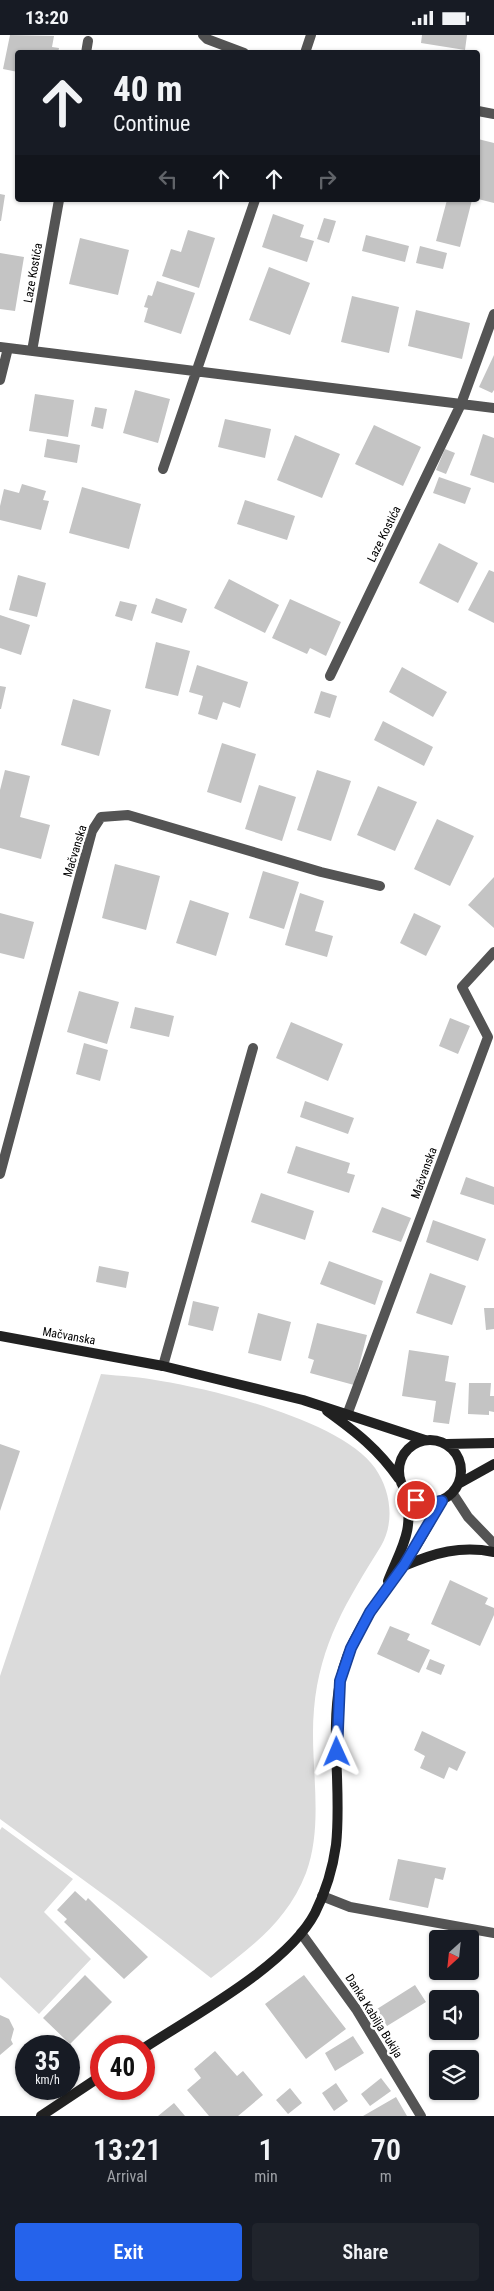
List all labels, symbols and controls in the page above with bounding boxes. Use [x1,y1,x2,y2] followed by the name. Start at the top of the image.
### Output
[25,6,69,29] text: 13:20
[113,69,182,110] text: 40 m
[30,70,95,135] icon: ahead
[113,111,190,136] text: Continue
[154,165,182,193] icon: left
[207,165,235,193] icon: ahead
[260,165,288,193] icon: ahead
[313,165,341,193] icon: right
[21,242,45,304] street label: Laze Kostića
[364,504,404,564] street label: Laze Kostića
[60,823,90,879] street label: Mačvanska
[408,1145,440,1201] street label: Mačvanska
[41,1324,97,1348] street label: Mačvanska
[395,1479,437,1521] pin
[402,1486,430,1514] icon: arrive
[310,1725,362,1777] position arrow
[429,1930,479,1980] north arrow
[429,1930,479,2100] map controls
[343,1972,406,2061] street label: Danka Kabilja Bukija
[429,1990,479,2040] button: sound
[90,2035,155,2100] speed limit sign: 40
[35,2047,60,2076] text: 35
[429,2050,479,2100] button: layers
[35,2073,60,2087] text: km/h
[93,2132,161,2167] text: 13:21
[259,2132,274,2167] text: 1
[371,2132,401,2167] text: 70
[107,2167,148,2186] text: Arrival
[254,2167,278,2186] text: min
[380,2167,392,2186] text: m
[15,2223,242,2281] button: Exit
[252,2223,479,2281] button: Share

